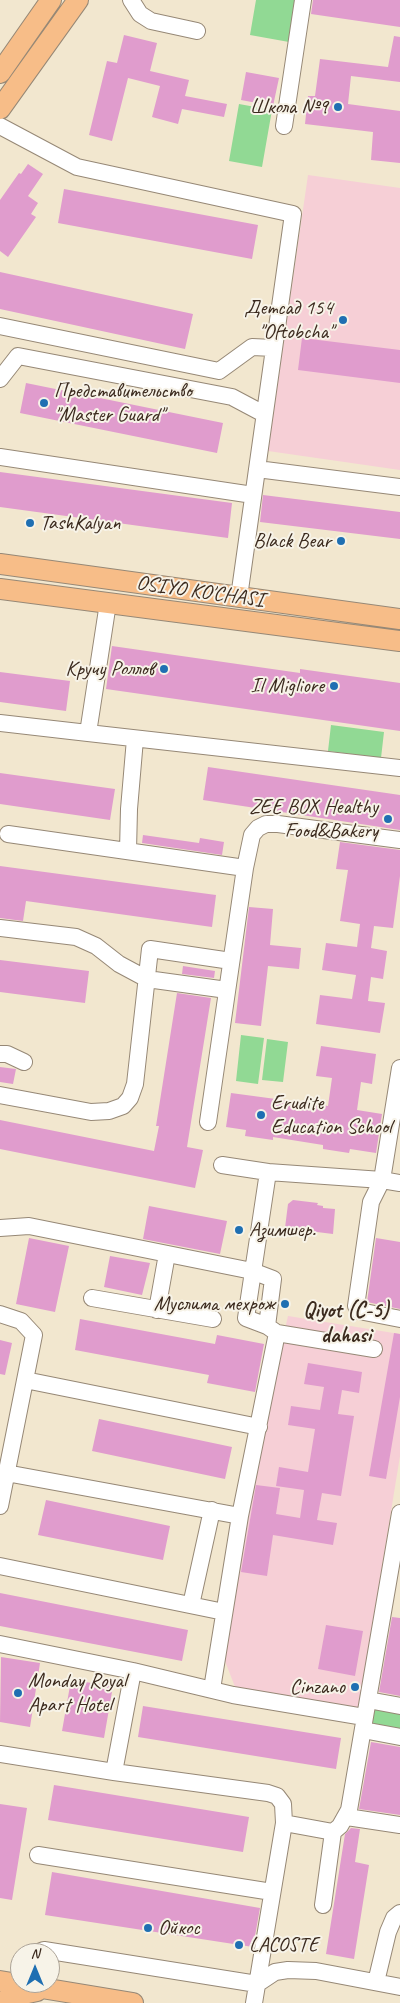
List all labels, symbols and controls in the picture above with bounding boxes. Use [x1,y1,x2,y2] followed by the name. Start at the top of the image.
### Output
[250,94,328,120] place label: Школа №9
[332,101,344,113] marker: Школа №9
[244,295,333,345] place label: Детсад 154 "Oftobcha"
[337,314,349,326] marker: Детсад 154 "Oftobcha"
[54,378,192,428] place label: Представительство "Master Guard"
[38,397,50,409] marker: Представительство "Master Guard"
[40,510,121,536] place label: TashKalyan
[24,517,36,529] marker: TashKalyan
[253,528,331,554] place label: Black Bear
[335,535,347,547] marker: Black Bear
[135,571,265,613] street label: OSIYO KO'CHASI
[65,656,154,682] place label: Кручу Роллов
[158,663,170,675] marker: Кручу Роллов
[251,673,324,699] place label: Il Migliore
[328,680,340,692] marker: Il Migliore
[249,794,378,844] place label: ZEE BOX Healthy Food&Bakery
[382,813,394,825] marker: ZEE BOX Healthy Food&Bakery
[271,1090,392,1140] place label: Erudite Education School
[255,1109,267,1121] marker: Erudite Education School
[249,1217,316,1243] place label: Азимшер.
[233,1224,245,1236] marker: Азимшер.
[154,1291,275,1317] place label: Муслима мехрож
[279,1298,291,1310] marker: Муслима мехрож
[303,1298,389,1350] district label: Qiyot (C-5) dahasi
[28,1668,126,1718] place label: Monday Royal Apart Hotel
[290,1674,345,1700] place label: Cinzano
[349,1681,361,1693] marker: Cinzano
[12,1687,24,1699] marker: Monday Royal Apart Hotel
[158,1915,200,1941] place label: Ойкос
[142,1922,154,1934] marker: Ойкос
[249,1932,318,1958] place label: LACOSTE
[233,1939,245,1951] marker: LACOSTE
[10,1943,60,1993] north arrow
[31,1945,39,1962] text: N

